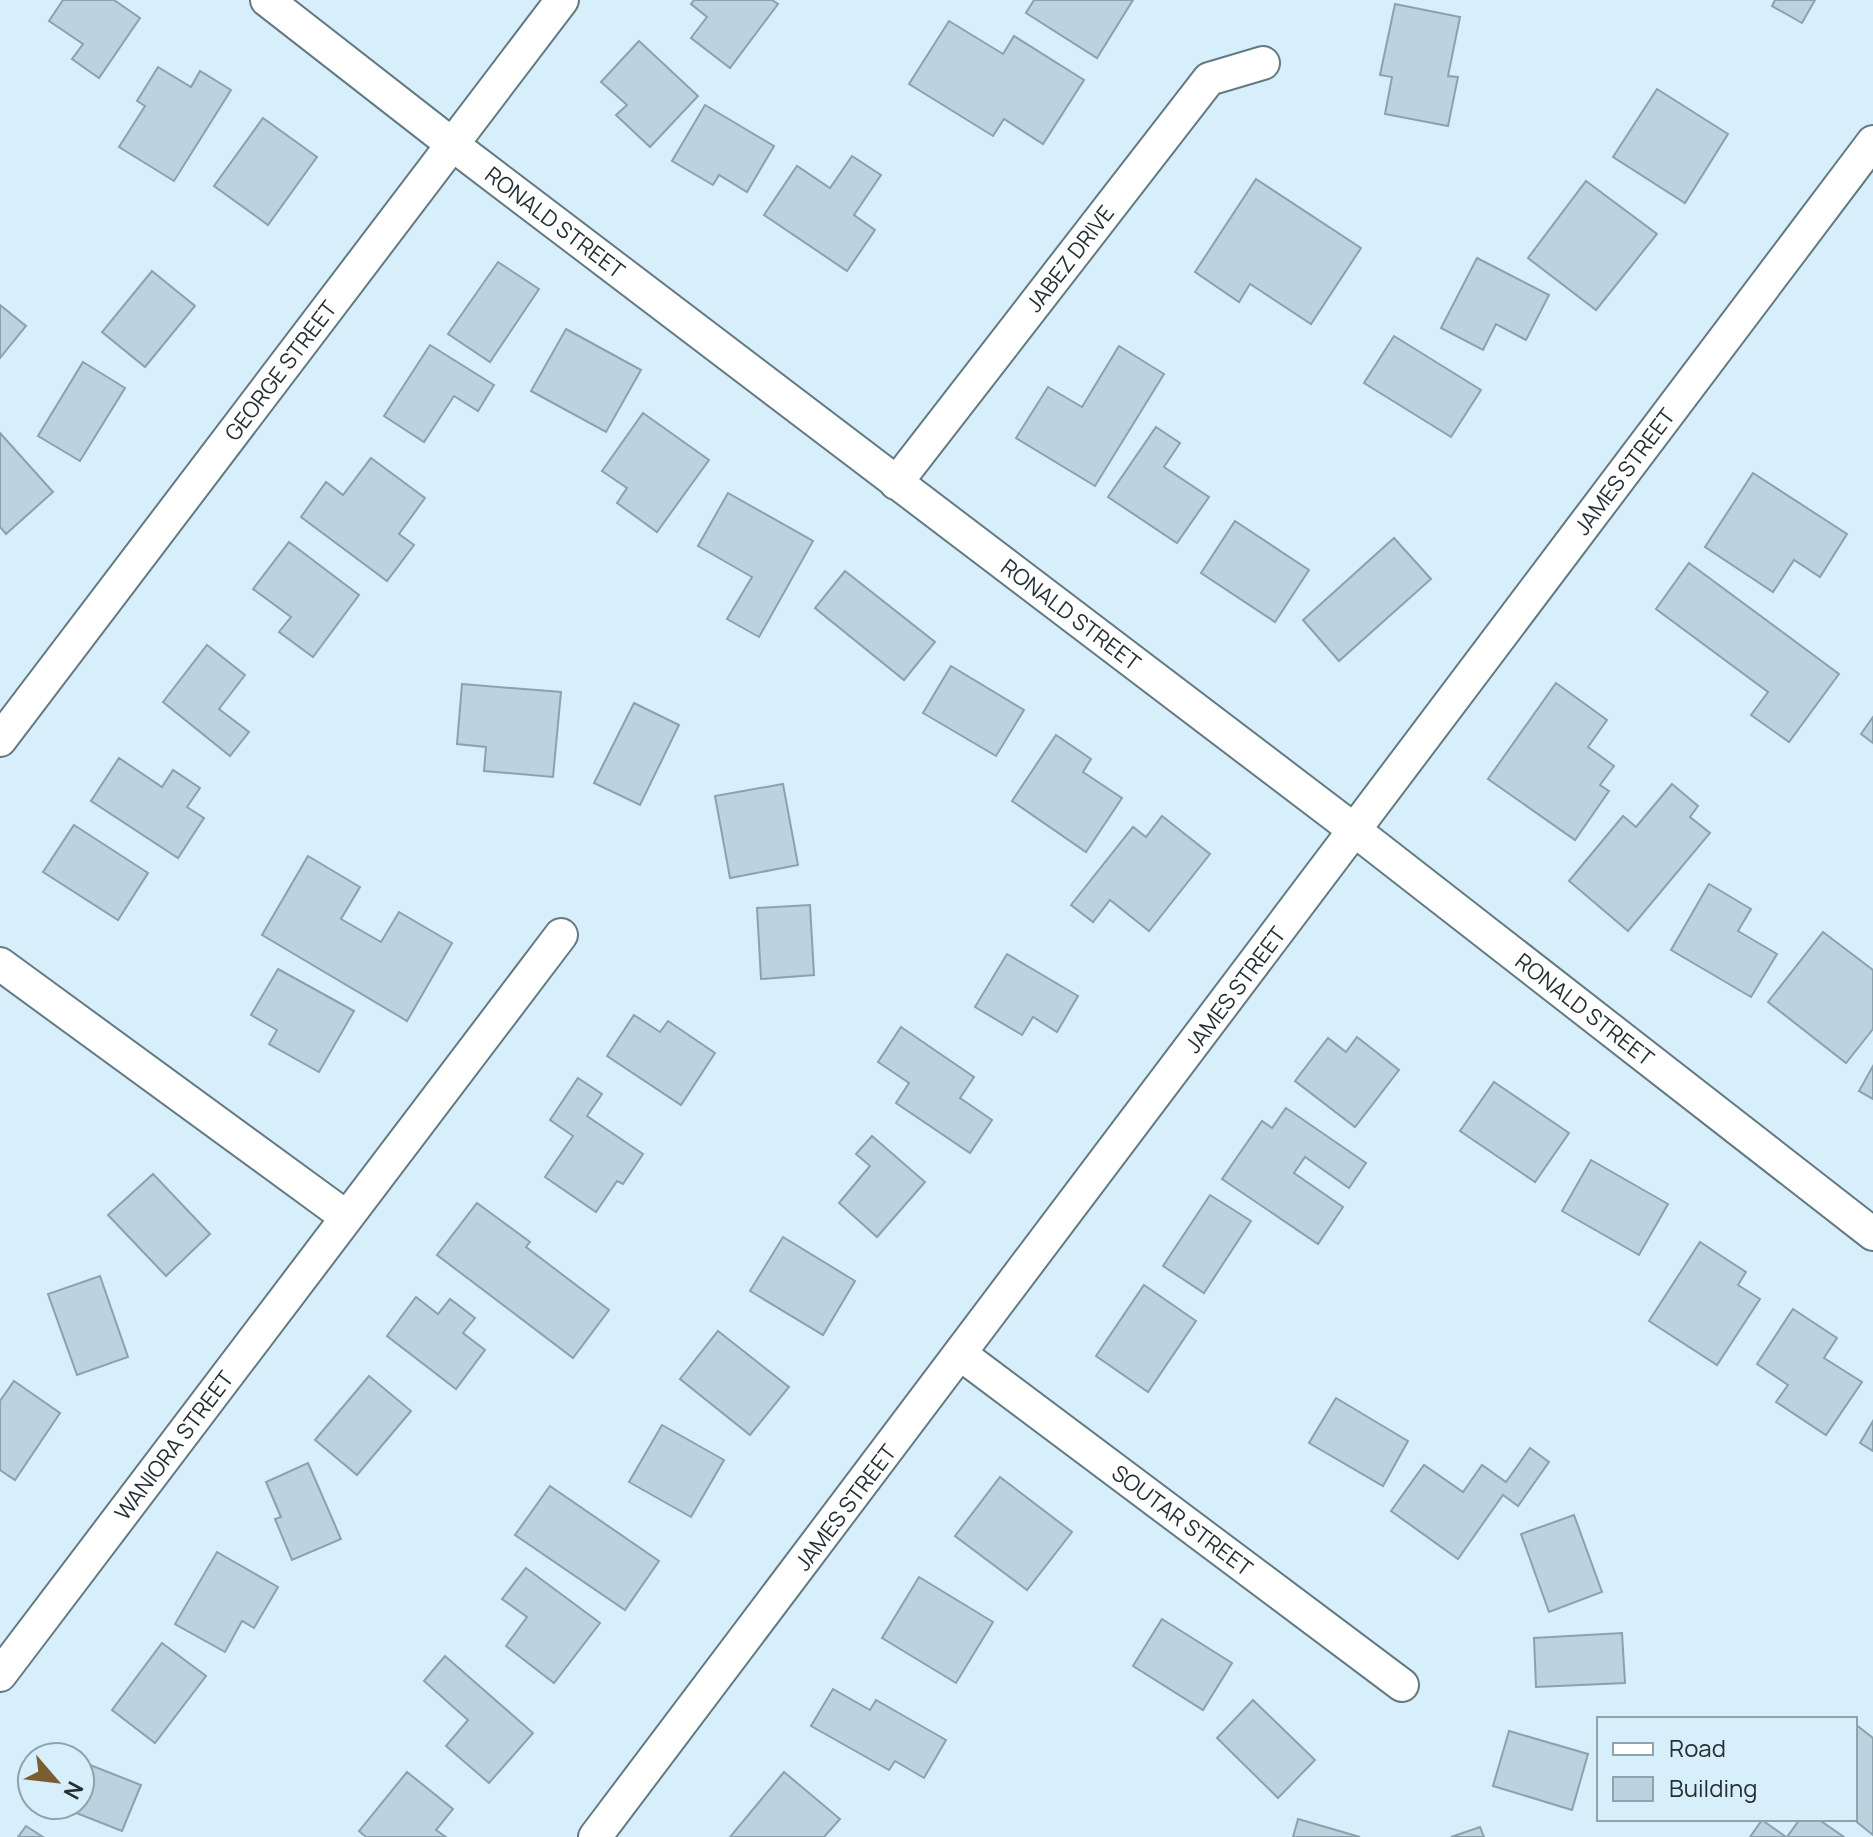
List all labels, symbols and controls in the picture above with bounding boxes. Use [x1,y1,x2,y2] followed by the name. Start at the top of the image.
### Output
[479,160,631,285] street label: RONALD STREET
[1019,199,1121,318] street label: JABEZ DRIVE
[218,294,344,447] street label: GEORGE STREET
[1567,402,1682,541] street label: JAMES STREET
[995,552,1147,677] street label: RONALD STREET
[1178,920,1293,1059] street label: JAMES STREET
[1509,946,1660,1073] street label: RONALD STREET
[108,1365,240,1526] street label: WANIORA STREET
[788,1438,903,1577] street label: JAMES STREET
[1106,1458,1259,1583] street label: SOUTAR STREET
[1597,1717,1857,1821] legend
[1669,1731,1726,1764] text: Road
[16,1741,96,1821] north arrow
[1669,1771,1757,1804] text: Building
[57,1776,91,1804] text: N

